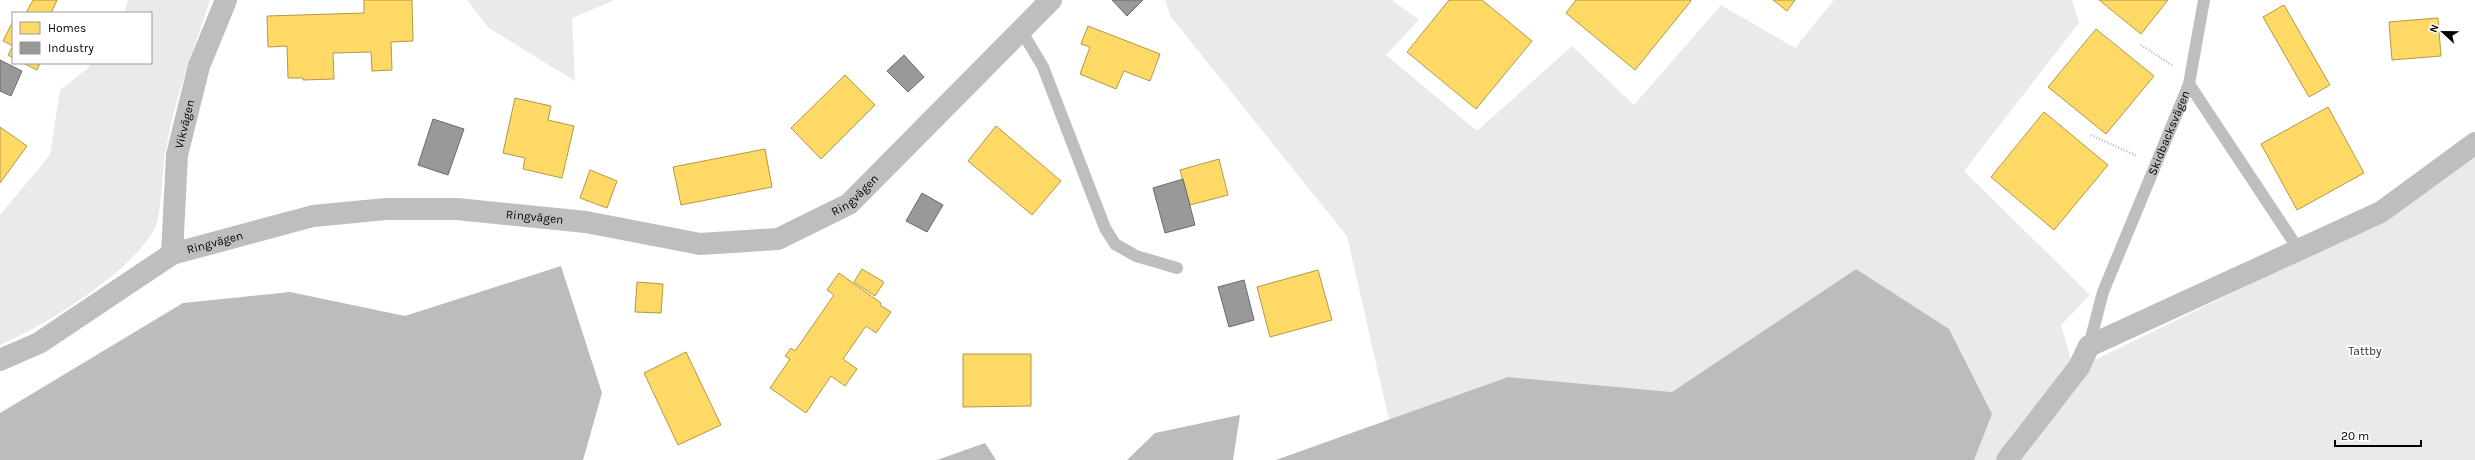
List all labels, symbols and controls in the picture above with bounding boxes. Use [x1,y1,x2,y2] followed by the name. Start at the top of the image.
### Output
[12,12,152,64] legend
[2423,12,2463,52] north arrow
[48,21,86,35] text: Homes
[2427,22,2442,35] text: N
[48,41,94,55] text: Industry
[2145,88,2193,177] street label: Skidbacksvägen
[172,98,197,150] street label: Vikvägen
[829,171,881,219] street label: Ringvägen
[505,207,564,227] street label: Ringvägen
[185,228,245,257] street label: Ringvägen
[2348,344,2382,358] park label: Tattby
[2335,422,2421,448] scale bar
[2341,429,2369,443] text: 20 m

